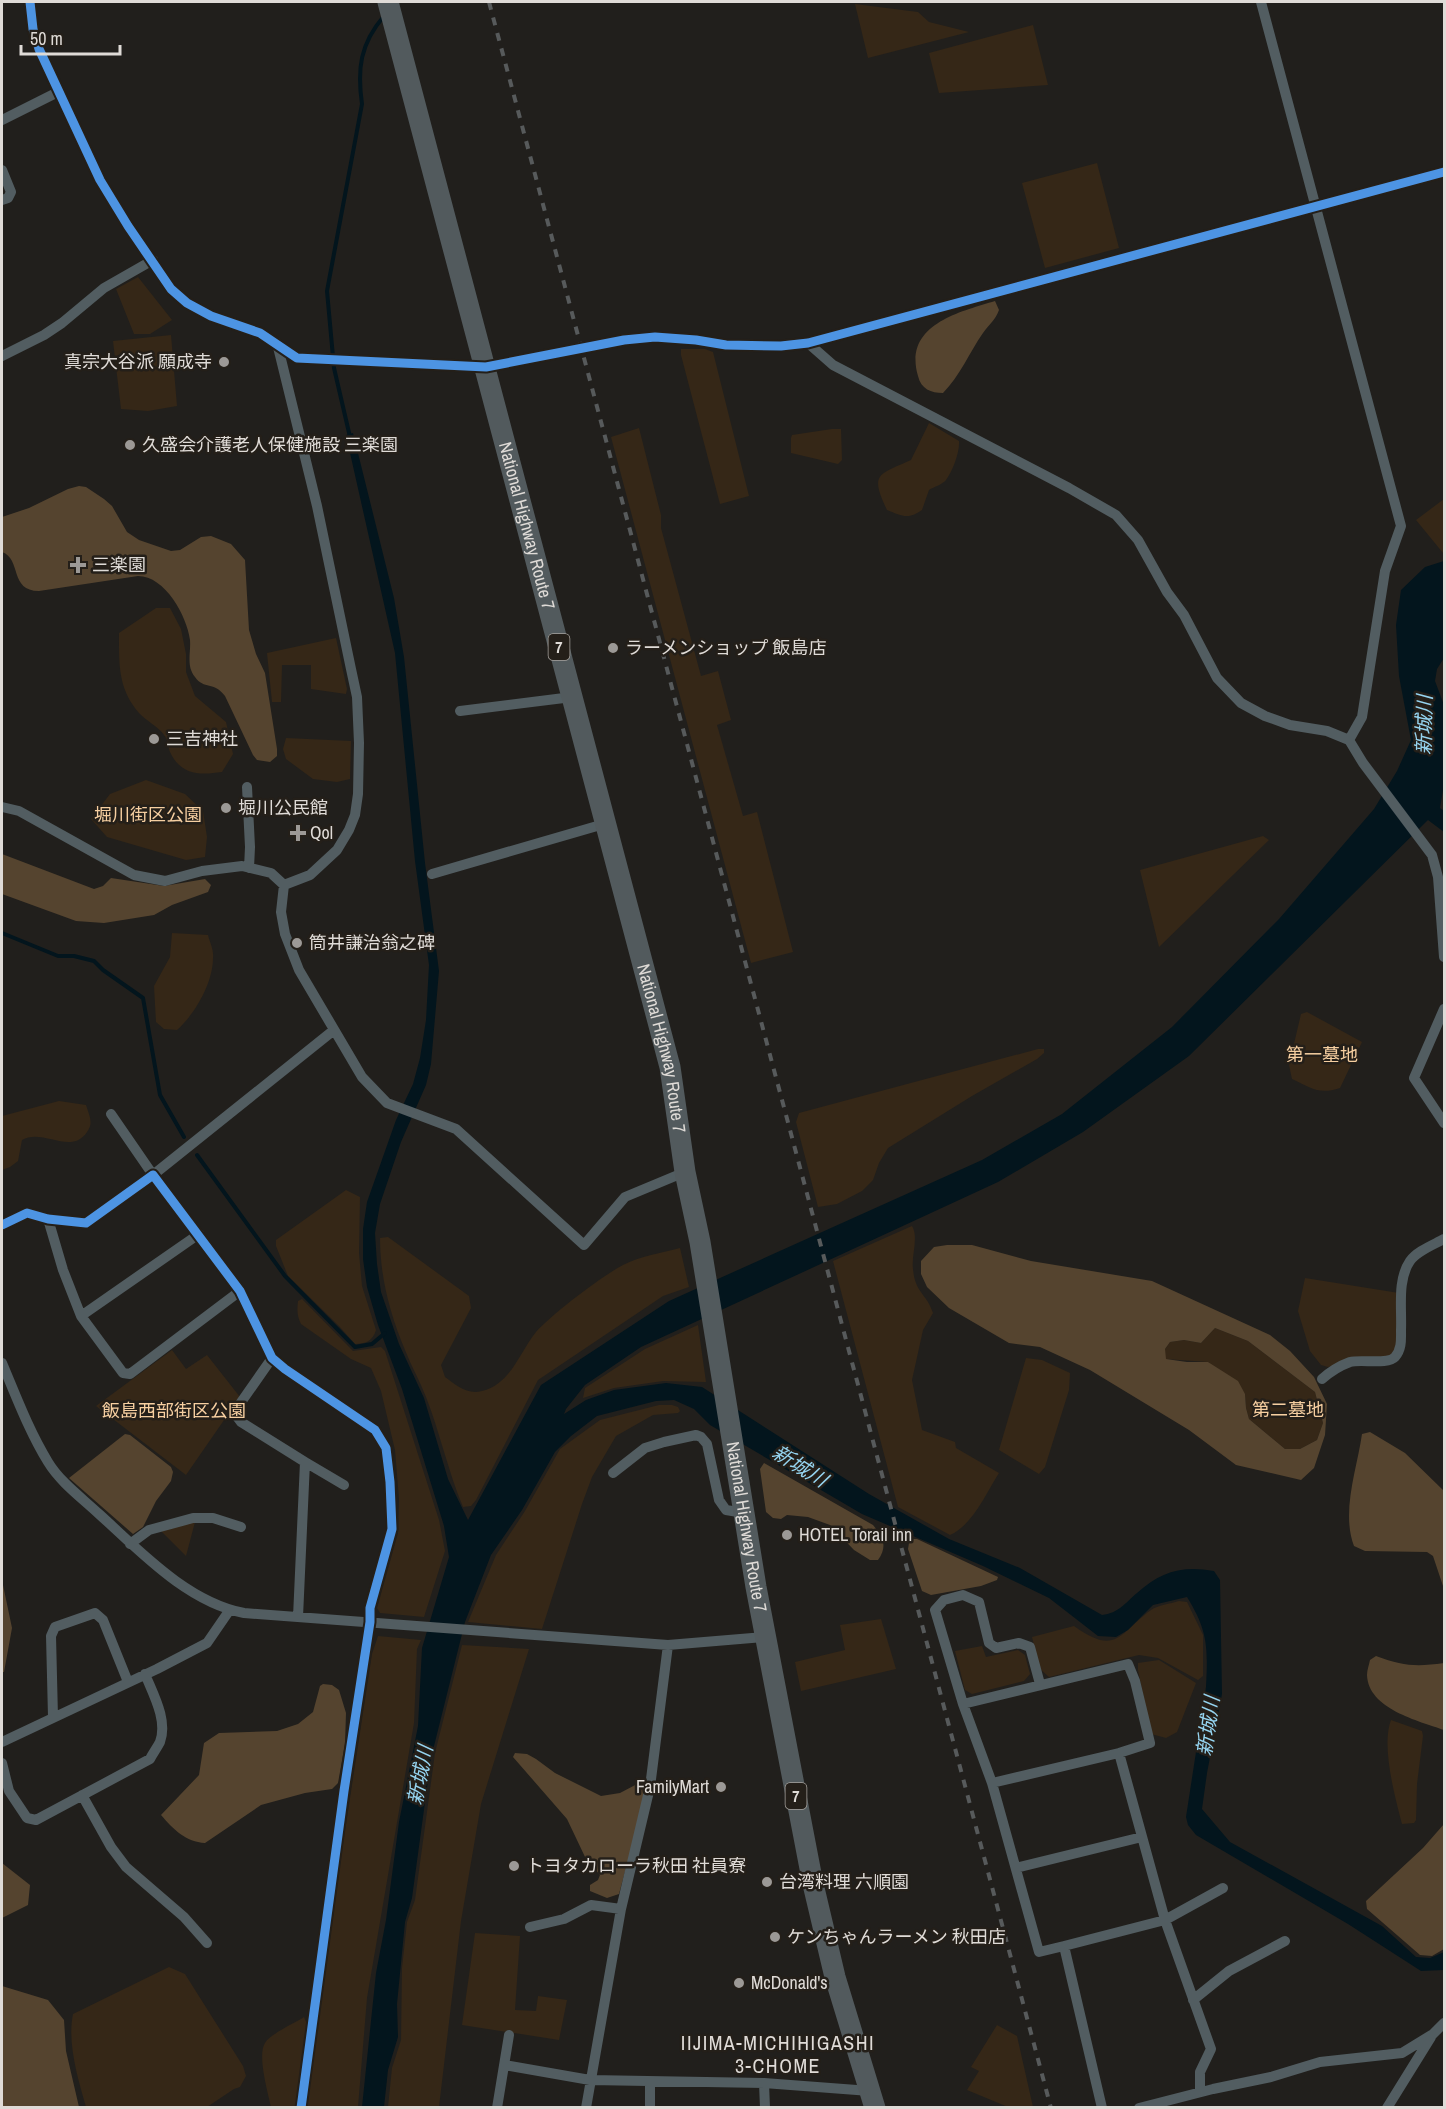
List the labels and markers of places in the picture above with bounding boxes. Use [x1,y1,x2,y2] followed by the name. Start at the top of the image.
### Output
[64,349,212,374] place label: 真宗大谷派 願成寺
[217,355,231,369] marker: 真宗大谷派 願成寺
[142,432,398,457] place label: 久盛会介護老人保健施設 三楽園
[123,438,137,452] marker: 久盛会介護老人保健施設 三楽園
[92,552,146,577] place label: 三楽園
[69,556,87,574] marker: 三楽園
[625,635,826,660] place label: ラーメンショップ 飯島店
[606,641,620,655] marker: ラーメンショップ 飯島店
[166,726,238,751] place label: 三吉神社
[147,732,161,746] marker: 三吉神社
[238,795,328,820] place label: 堀川公民館
[219,801,233,815] marker: 堀川公民館
[310,820,333,845] place label: Qol
[291,826,305,840] marker: Qol
[309,930,435,955] place label: 筒井謙治翁之碑
[290,936,304,950] marker: 筒井謙治翁之碑
[799,1522,912,1547] place label: HOTEL Torail inn
[780,1528,794,1542] marker: HOTEL Torail inn
[636,1774,709,1799] place label: FamilyMart
[714,1780,728,1794] marker: FamilyMart
[526,1853,746,1878] place label: トヨタカローラ秋田 社員寮
[507,1859,521,1873] marker: トヨタカローラ秋田 社員寮
[779,1869,909,1894] place label: 台湾料理 六順園
[760,1875,774,1889] marker: 台湾料理 六順園
[787,1924,1006,1949] place label: ケンちゃんラーメン 秋田店
[768,1930,782,1944] marker: ケンちゃんラーメン 秋田店
[751,1970,828,1995] place label: McDonald's
[732,1976,746,1990] marker: McDonald's

